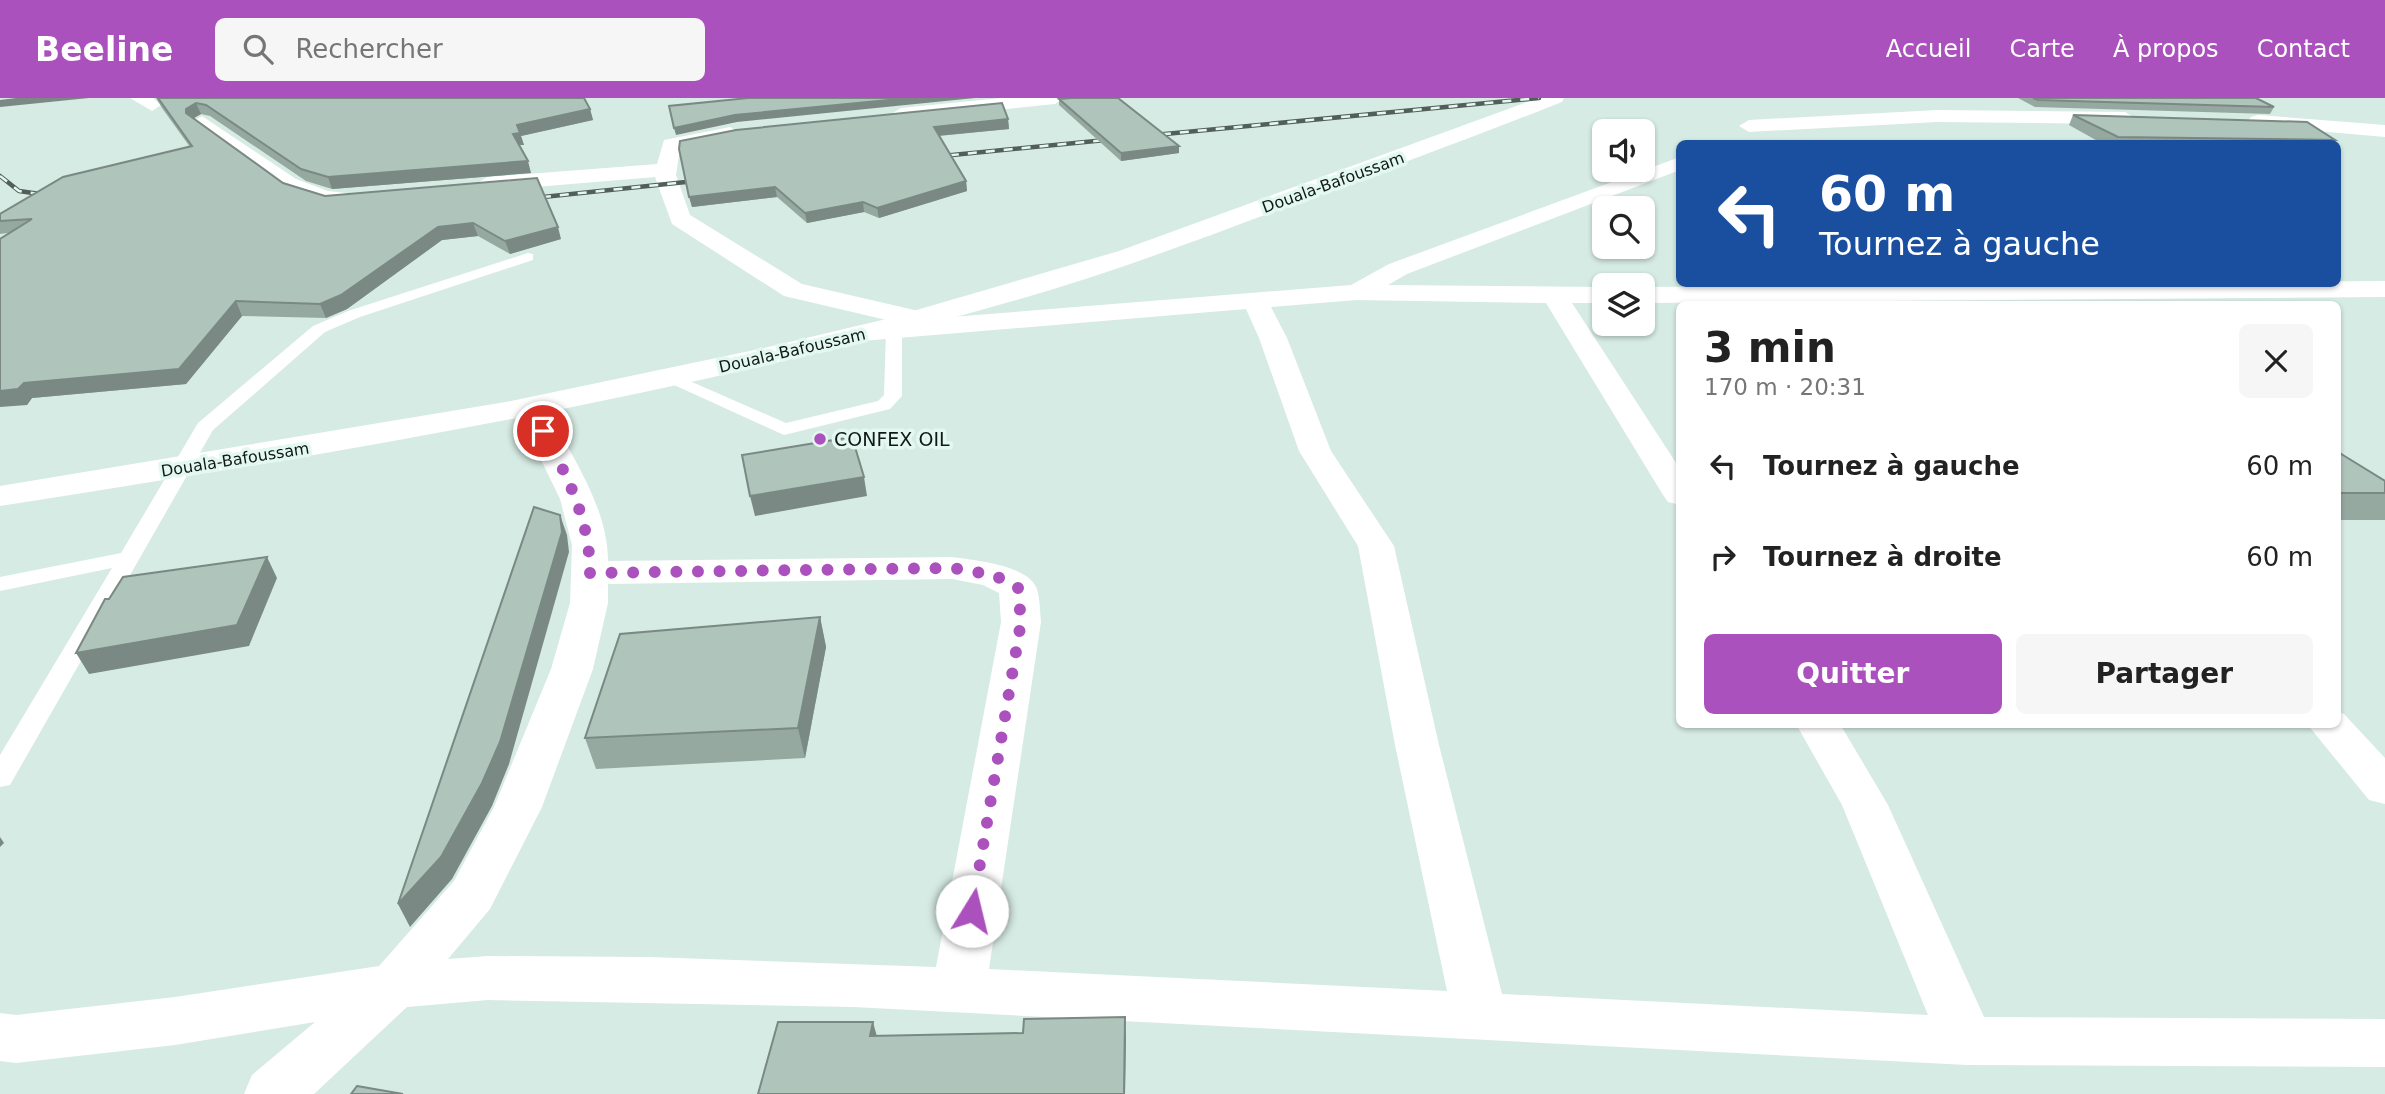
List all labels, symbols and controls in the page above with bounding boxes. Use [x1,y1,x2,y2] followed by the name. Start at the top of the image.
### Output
[215,18,705,81] search box
[35,30,173,69] text: Beeline
[239,30,277,68] icon: search
[295,34,443,64] text: Rechercher
[1886,35,1971,63] text: Accueil
[2009,35,2075,63] text: Carte
[2113,35,2219,63] text: À propos
[2257,35,2350,63] text: Contact
[1592,119,1655,336] map controls
[1592,119,1655,182] button: sound
[1259,148,1407,217] street label: Douala-Bafoussam
[1819,166,1955,223] text: 60 m
[1704,168,1795,259] icon: left
[1592,196,1655,259] button: search
[1819,225,2100,263] text: Tournez à gauche
[1592,273,1655,336] button: layers
[1704,323,1836,372] text: 3 min
[717,324,867,377] street label: Douala-Bafoussam
[2239,324,2313,398] button: close
[1704,374,1866,400] text: 170 m · 20:31
[513,401,573,461] pin
[524,412,562,450] icon: arrive
[834,428,950,450] place label: CONFEX OIL
[812,431,828,447] marker: CONFEX OIL
[160,438,311,481] street label: Douala-Bafoussam
[1704,447,1742,485] icon: left
[1763,451,2020,481] text: Tournez à gauche
[2246,451,2313,481] text: 60 m
[1704,538,1742,576] icon: right
[1763,542,2002,572] text: Tournez à droite
[2246,542,2313,572] text: 60 m
[1704,634,2002,714] button: Quitter
[2016,634,2313,714] button: Partager
[935,874,1009,948] position arrow

